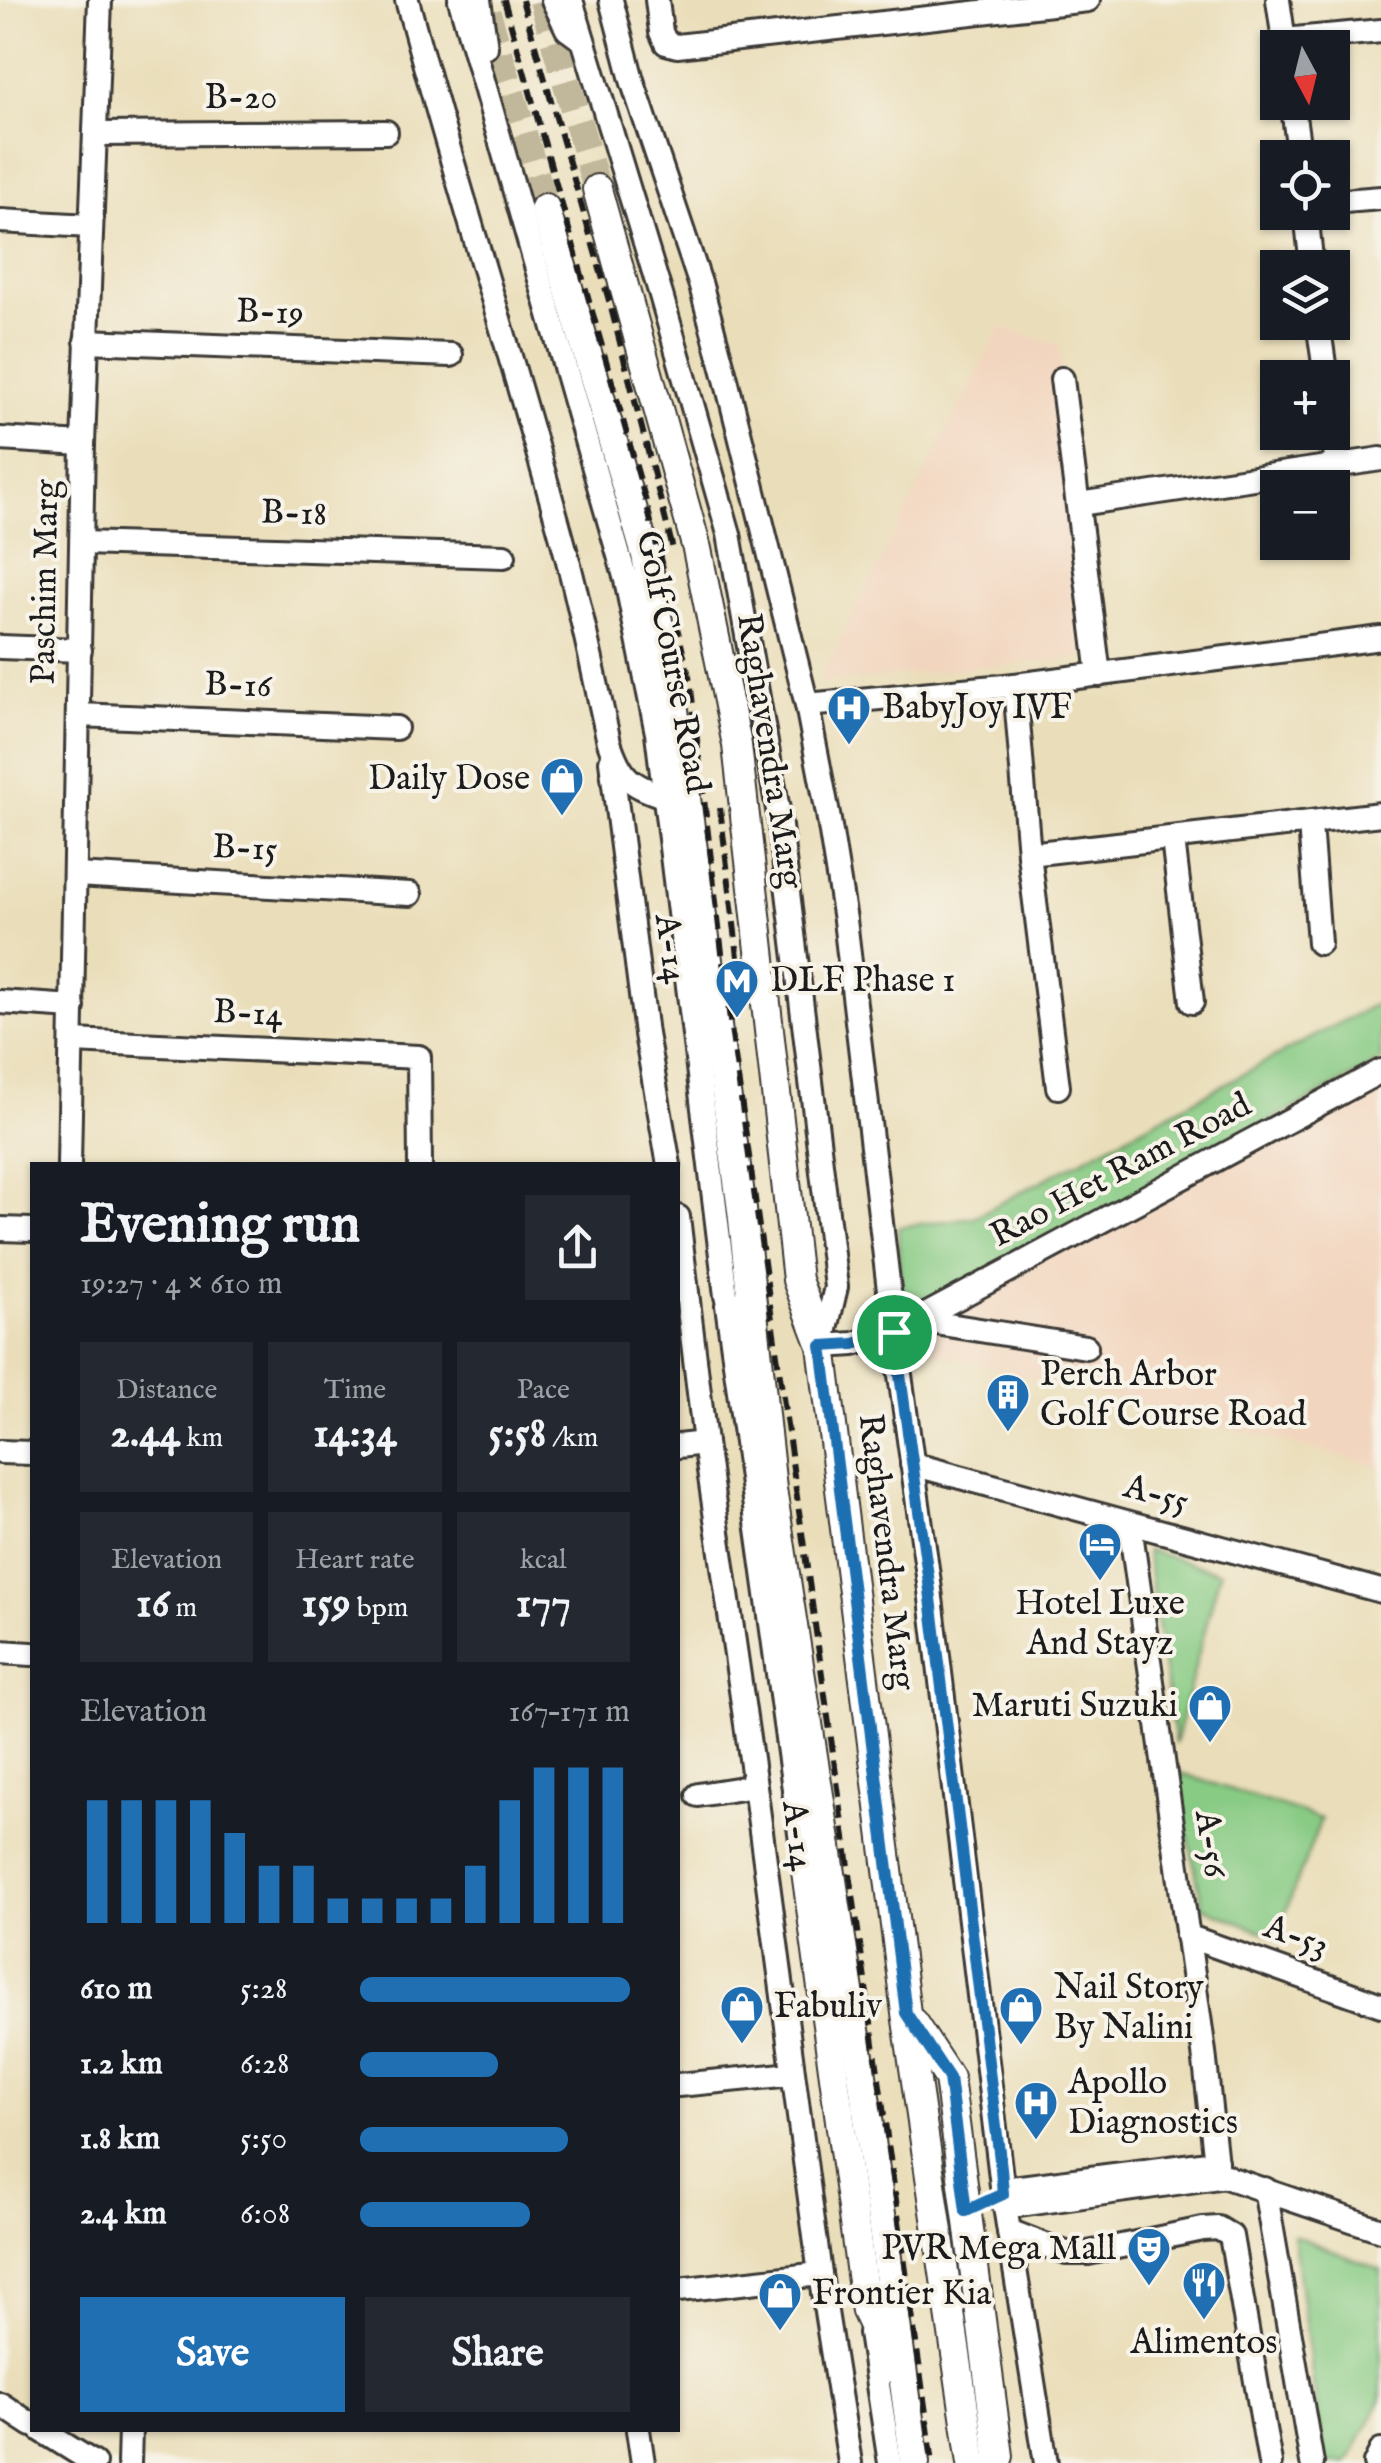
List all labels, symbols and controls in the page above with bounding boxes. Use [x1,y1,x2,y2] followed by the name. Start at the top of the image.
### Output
[1260,30,1350,120] north arrow
[1260,30,1350,560] map controls
[204,76,278,121] street label: B-20
[1260,140,1350,230] button: locate
[1260,250,1350,340] button: layers
[235,289,305,337] street label: B-19
[1260,360,1350,450] button: +
[1260,470,1350,560] button: −
[22,478,70,685] street label: Paschim Marg
[260,490,328,538] street label: B-18
[625,527,720,797] street label: Golf Course Road
[725,610,813,893] street label: Raghavendra Marg
[204,662,274,710] street label: B-16
[826,685,872,746] hospital icon: BabyJoy IVF
[882,686,1072,731] place label: BabyJoy IVF
[539,756,585,817] shop icon: Daily Dose
[368,757,530,802] place label: Daily Dose
[211,825,279,873] street label: B-15
[643,910,697,987] street label: A-14
[714,958,760,1019] metro station icon: DLF Phase 1
[770,959,955,1004] place label: DLF Phase 1
[212,990,284,1038] street label: B-14
[983,1083,1259,1259] street label: Rao Het Ram Road
[80,1191,360,1261] text: Evening run
[525,1195,630,1300] button: share
[80,1264,282,1305] text: 19:27 · 4 × 610 m
[852,1290,937,1375] pin
[867,1305,922,1360] icon: arrive
[1040,1353,1307,1438] place label: Perch Arbor Golf Course Road
[985,1372,1031,1433] building icon: Perch Arbor Golf Course Road
[116,1373,217,1408] text: Distance
[324,1373,386,1408] text: Time
[517,1373,570,1408] text: Pace
[110,1408,180,1461] text: 2.44
[313,1408,397,1461] text: 14:34
[488,1408,546,1461] text: 5:58
[847,1411,925,1694] street label: Raghavendra Marg
[180,1421,223,1456] text: km
[546,1421,598,1456] text: /km
[1117,1464,1194,1526] street label: A-55
[1077,1521,1123,1582] hotel icon: Hotel Luxe And Stayz
[111,1543,222,1578] text: Elevation
[295,1543,415,1578] text: Heart rate
[520,1543,567,1578] text: kcal
[136,1578,169,1631] text: 16
[301,1578,351,1631] text: 159
[516,1578,571,1631] text: 177
[1015,1582,1185,1667] place label: Hotel Luxe And Stayz
[169,1591,197,1626] text: m
[351,1591,409,1626] text: bpm
[1187,1683,1233,1744] shop icon: Maruti Suzuki
[971,1684,1178,1729] place label: Maruti Suzuki
[80,1692,207,1733] text: Elevation
[508,1692,630,1733] text: 167–171 m
[770,1797,824,1874] street label: A-14
[1183,1807,1237,1882] street label: A-56
[1257,1904,1335,1969] street label: A-53
[1054,1966,1204,2051] place label: Nail Story By Nalini
[80,1969,153,2010] text: 610 m
[240,1969,288,2010] text: 5:28
[719,1984,765,2045] shop icon: Fabuliv
[774,1985,882,2030] place label: Fabuliv
[998,1985,1044,2046] shop icon: Nail Story By Nalini
[80,2044,163,2085] text: 1.2 km
[240,2044,290,2085] text: 6:28
[1067,2061,1238,2146] place label: Apollo Diagnostics
[1013,2080,1059,2141] hospital icon: Apollo Diagnostics
[80,2119,160,2160] text: 1.8 km
[240,2119,287,2160] text: 5:50
[80,2194,167,2235] text: 2.4 km
[240,2194,290,2235] text: 6:08
[1126,2226,1172,2287] theatre icon: PVR Mega Mall
[881,2227,1116,2272] place label: PVR Mega Mall
[1181,2260,1227,2321] restaurant icon: Alimentos
[757,2271,803,2332] shop icon: Frontier Kia
[812,2272,992,2317] place label: Frontier Kia
[80,2297,345,2412] button: Save
[365,2297,630,2412] button: Share
[1129,2321,1278,2366] place label: Alimentos

